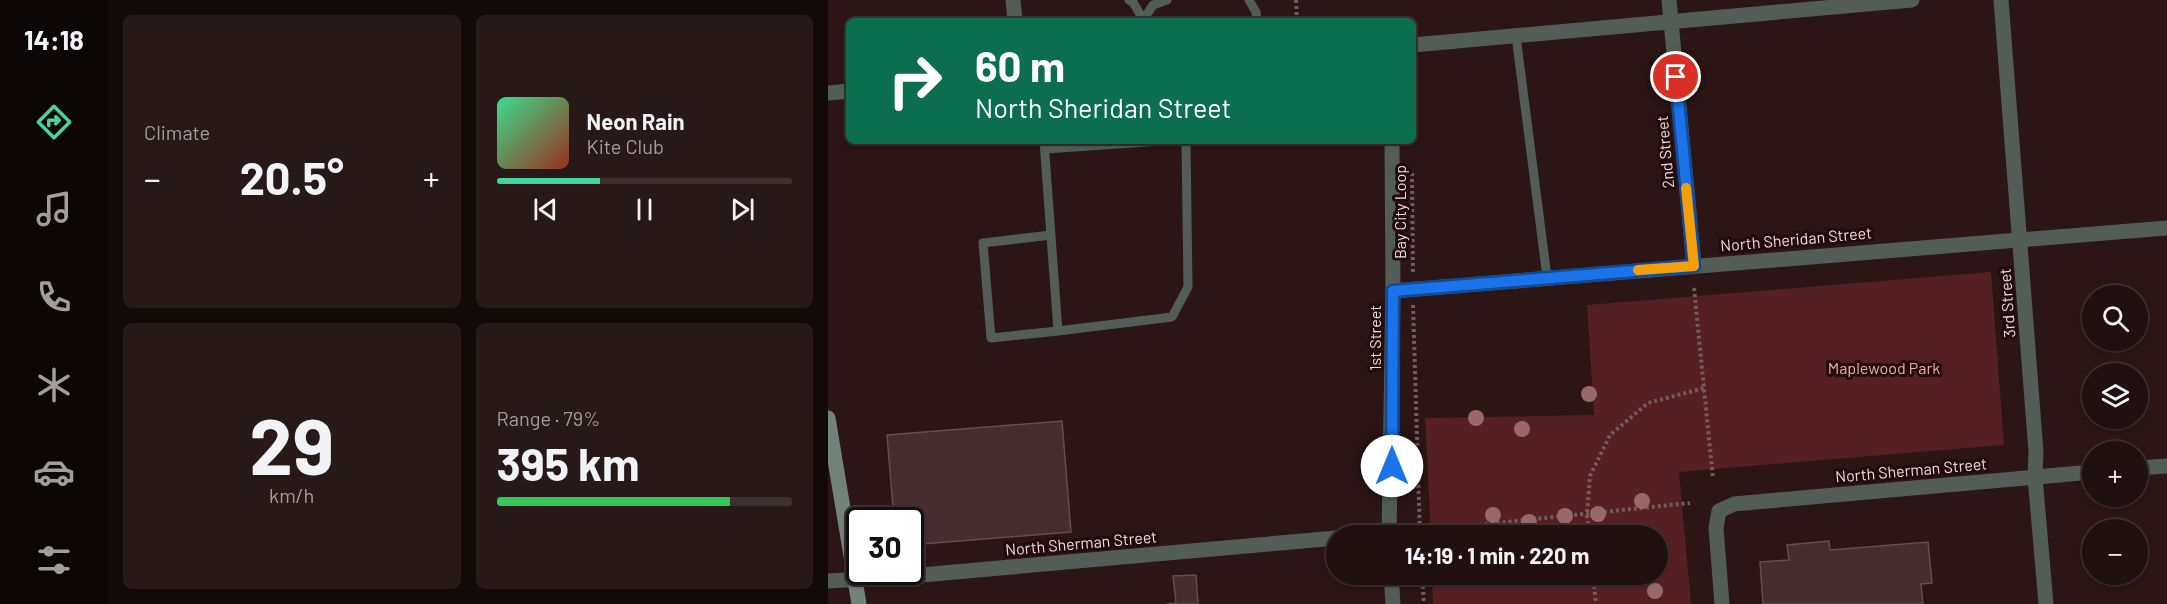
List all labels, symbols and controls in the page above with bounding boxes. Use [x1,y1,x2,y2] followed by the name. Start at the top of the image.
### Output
[24,23,84,55] text: 14:18
[975,40,1065,90] text: 60 m
[876,42,954,120] icon: right
[1650,51,1701,102] pin
[1659,60,1692,93] icon: arrive
[975,91,1231,123] text: North Sheridan Street
[33,101,75,143] icon: directions
[587,108,685,134] text: Neon Rain
[1652,115,1677,189] street label: 2nd Street
[144,120,210,144] text: Climate
[587,134,664,158] text: Kite Club
[240,150,344,204] text: 20.5°
[144,158,161,198] text: −
[423,158,440,198] text: +
[1390,165,1409,259] street label: Bay City Loop
[33,188,75,230] icon: music
[529,193,562,226] icon: previous
[628,193,661,226] icon: pause
[726,193,759,226] icon: next
[1719,222,1872,255] street label: North Sheridan Street
[1995,268,2018,338] street label: 3rd Street
[33,276,75,318] icon: phone
[2082,285,2148,585] map controls
[2082,285,2148,351] button: search
[1365,305,1384,371] street label: 1st Street
[1828,358,1940,377] park label: Maplewood Park
[2082,363,2148,429] button: layers
[33,364,75,406] icon: climate
[249,397,334,491] text: 29
[497,406,600,430] text: Range · 79%
[1360,434,1424,498] position arrow
[497,436,640,490] text: 395 km
[2082,441,2148,507] button: +
[33,451,75,493] icon: car
[1834,453,1988,486] street label: North Sherman Street
[269,483,314,507] text: km/h
[846,507,924,585] speed limit sign: 30
[2082,519,2148,585] button: −
[1004,526,1158,559] street label: North Sherman Street
[33,539,75,581] icon: filters
[1405,542,1589,568] text: 14:19 · 1 min · 220 m

